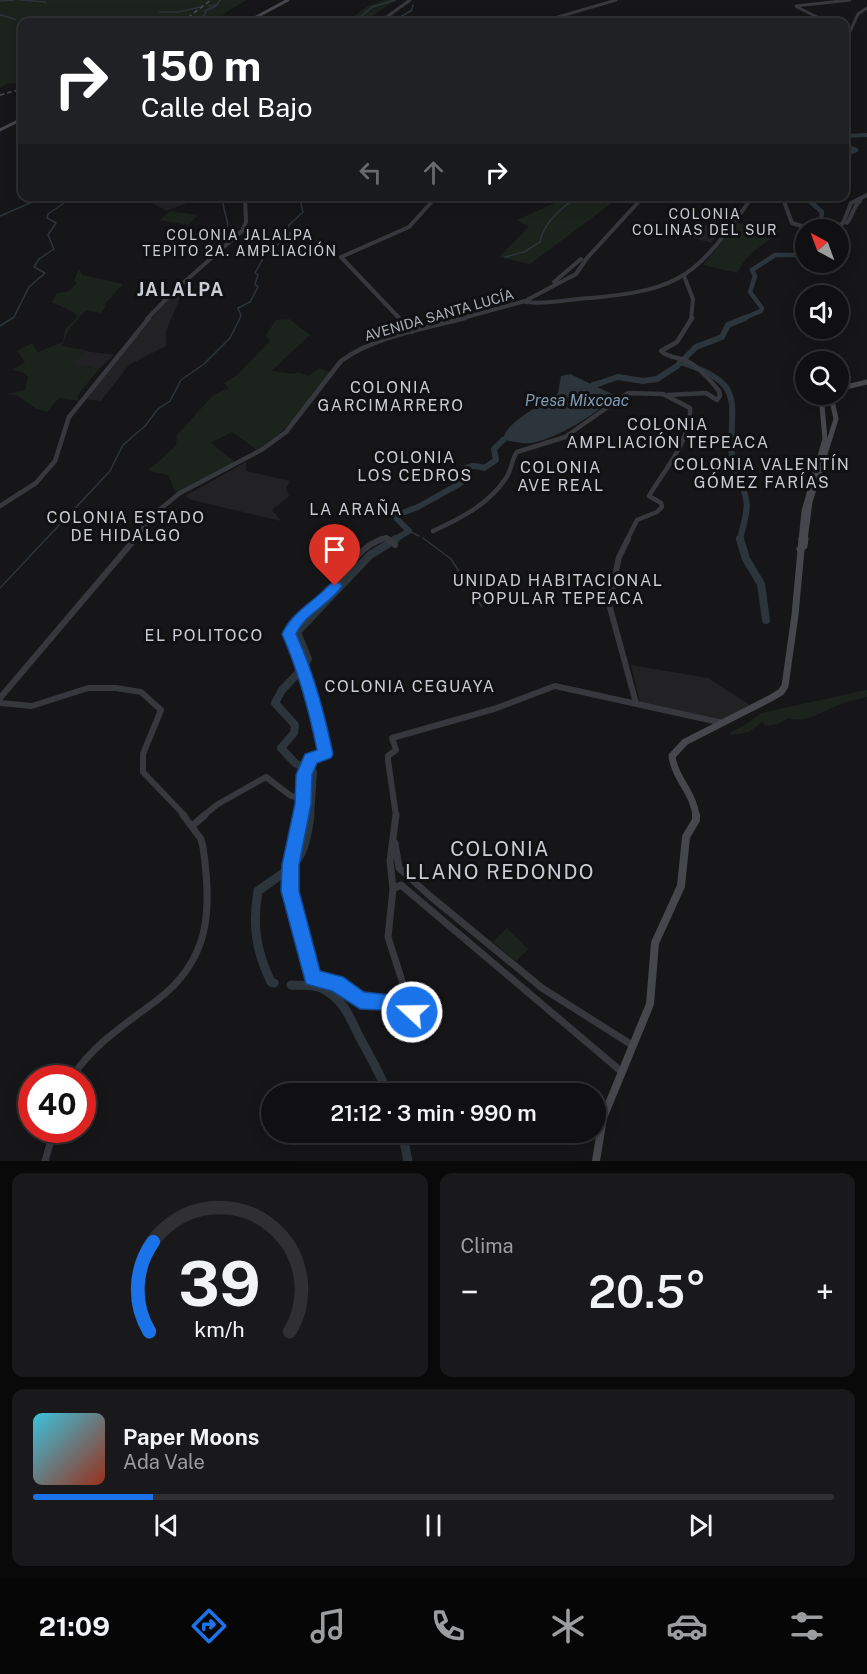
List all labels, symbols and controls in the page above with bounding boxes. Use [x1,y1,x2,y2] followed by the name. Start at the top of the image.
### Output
[141,41,261,90] text: 150 m
[42,42,120,120] icon: right
[141,91,312,123] text: Calle del Bajo
[354,156,387,189] icon: left
[417,156,450,189] icon: ahead
[480,156,513,189] icon: right
[632,206,778,238] district label: COLONIA COLINAS DEL SUR
[795,219,849,273] north arrow
[795,219,849,405] map controls
[142,227,338,259] district label: COLONIA JALALPA TEPITO 2A. AMPLIACIÓN
[137,279,225,300] district label: JALALPA
[362,285,516,344] street label: AVENIDA SANTA LUCÍA
[795,285,849,339] button: sound
[795,351,849,405] button: search
[318,378,464,415] district label: COLONIA GARCIMARRERO
[525,391,629,410] water label: Presa Mixcoac
[566,415,770,452] district label: COLONIA AMPLIACIÓN TEPEACA
[357,448,473,485] district label: COLONIA LOS CEDROS
[674,454,850,492] district label: COLONIA VALENTÍN GÓMEZ FARÍAS
[517,458,605,495] district label: COLONIA AVE REAL
[309,499,403,519] district label: LA ARAÑA
[47,508,206,545] district label: COLONIA ESTADO DE HIDALGO
[309,524,360,586] pin
[318,533,351,566] icon: arrive
[452,571,664,608] district label: UNIDAD HABITACIONAL POPULAR TEPEACA
[144,626,264,645] district label: EL POLITOCO
[324,677,496,696] district label: COLONIA CEGUAYA
[405,837,595,884] district label: COLONIA LLANO REDONDO
[380,980,444,1044] position arrow
[18,1065,96,1143] speed limit sign: 40
[330,1100,537,1126] text: 21:12 · 3 min · 990 m
[461,1234,514,1258] text: Clima
[179,1247,261,1320] text: 39
[588,1265,706,1318] text: 20.5°
[461,1273,479,1311] text: −
[816,1273,834,1311] text: +
[195,1317,245,1342] text: km/h
[123,1424,259,1450] text: Paper Moons
[123,1450,205,1474] text: Ada Vale
[150,1509,183,1542] icon: previous
[417,1509,450,1542] icon: pause
[684,1509,717,1542] icon: next
[188,1605,230,1647] icon: directions
[307,1605,349,1647] icon: music
[427,1605,469,1647] icon: phone
[547,1605,589,1647] icon: climate
[666,1605,708,1647] icon: car
[786,1605,828,1647] icon: filters
[39,1610,110,1642] text: 21:09

